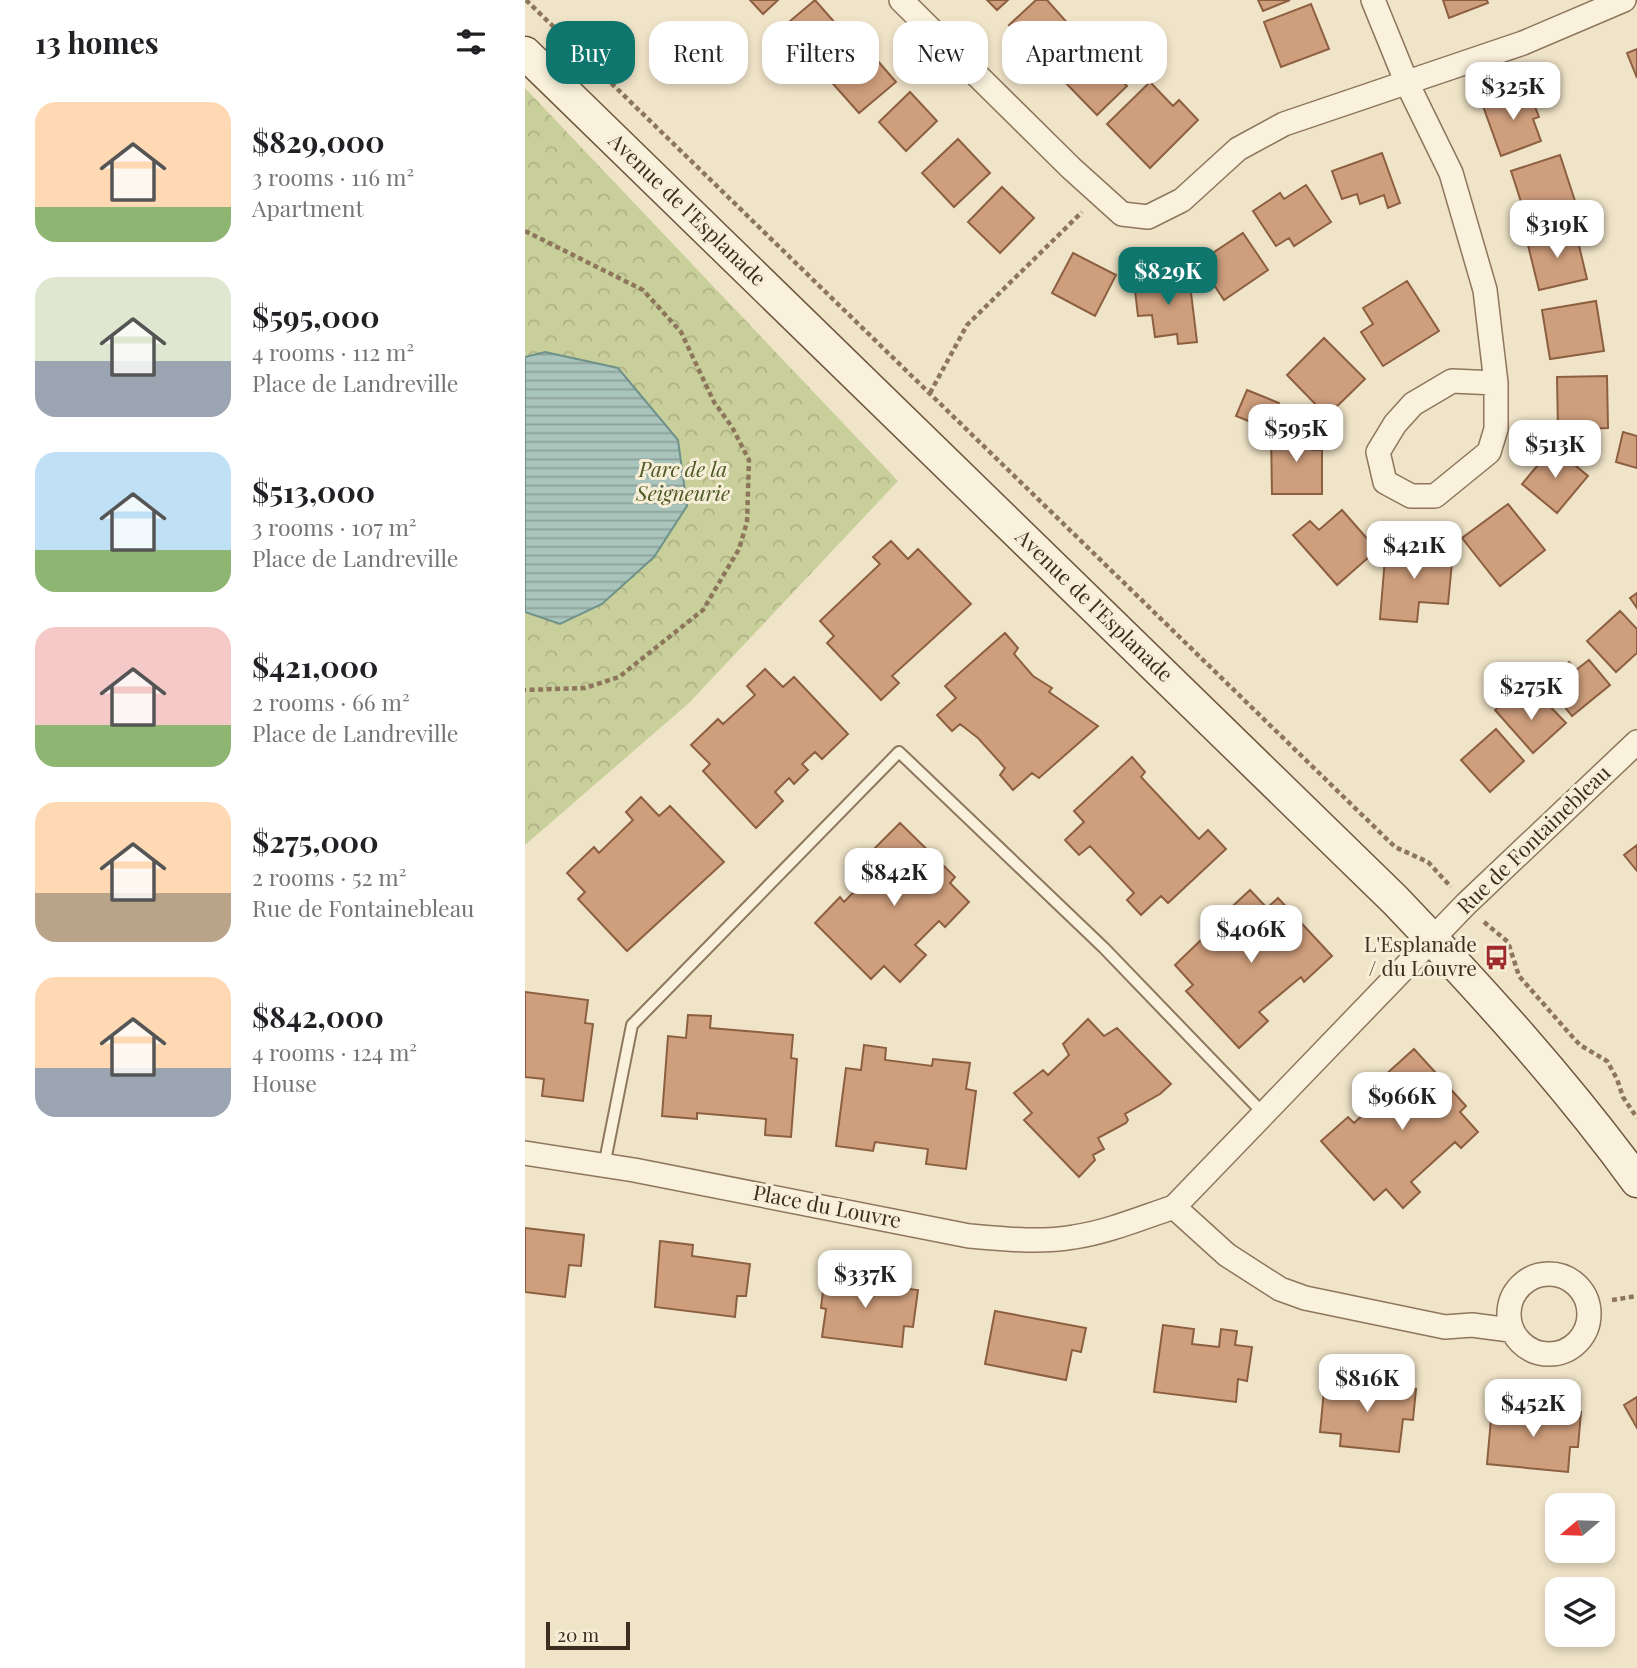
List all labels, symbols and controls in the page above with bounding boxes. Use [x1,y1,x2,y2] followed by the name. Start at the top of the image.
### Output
[546,21,635,84] chip: Buy
[649,21,748,84] chip: Rent
[762,21,879,84] chip: Filters
[893,21,988,84] chip: New
[1002,21,1167,84] chip: Apartment
[35,22,159,62] text: 13 homes
[452,23,490,61] icon: filters
[1464,62,1562,122] pin: $325K
[1481,69,1545,100] text: $325K
[252,121,385,161] text: $829,000
[603,125,773,291] street label: Avenue de l'Esplanade
[91,130,175,214] icon: home
[252,161,414,192] text: 3 rooms · 116 m²
[252,192,364,223] text: Apartment
[1508,201,1606,260] pin: $319K
[1526,207,1588,238] text: $319K
[1119,247,1217,307] pin: $829K
[1134,254,1202,285] text: $829K
[252,296,380,336] text: $595,000
[91,305,175,389] icon: home
[252,336,414,367] text: 4 rooms · 112 m²
[252,367,459,398] text: Place de Landreville
[1247,405,1345,464] pin: $595K
[1264,411,1328,442] text: $595K
[1506,420,1604,480] pin: $513K
[1525,427,1585,458] text: $513K
[635,454,730,506] park label: Parc de la Seigneurie
[252,471,375,511] text: $513,000
[91,480,175,564] icon: home
[252,511,417,542] text: 3 rooms · 107 m²
[1010,521,1180,687] street label: Avenue de l'Esplanade
[1365,522,1463,581] pin: $421K
[1383,528,1445,559] text: $421K
[252,542,459,573] text: Place de Landreville
[252,646,378,686] text: $421,000
[91,655,175,739] icon: home
[1482,662,1580,722] pin: $275K
[1500,669,1562,700] text: $275K
[252,686,410,717] text: 2 rooms · 66 m²
[252,717,459,748] text: Place de Landreville
[1450,758,1615,919] street label: Rue de Fontainebleau
[252,821,379,861] text: $275,000
[91,830,175,914] icon: home
[845,848,943,908] pin: $842K
[861,855,927,886] text: $842K
[252,861,406,892] text: 2 rooms · 52 m²
[252,892,474,923] text: Rue de Fontainebleau
[1202,906,1300,965] pin: $406K
[1216,912,1286,943] text: $406K
[1364,929,1477,981] place label: L'Esplanade / du Louvre
[1483,943,1511,971] bus stop icon: L'Esplanade / du Louvre
[252,996,384,1036] text: $842,000
[91,1005,175,1089] icon: home
[252,1036,417,1067] text: 4 rooms · 124 m²
[252,1067,317,1098] text: House
[1353,1072,1451,1132] pin: $966K
[1368,1079,1436,1110] text: $966K
[751,1177,904,1233] street label: Place du Louvre
[816,1250,914,1310] pin: $337K
[834,1257,896,1288] text: $337K
[1318,1354,1416,1414] pin: $816K
[1335,1361,1399,1392] text: $816K
[1484,1380,1582,1439] pin: $452K
[1501,1386,1565,1417] text: $452K
[1545,1493,1615,1563] north arrow
[1545,1493,1615,1647] map controls
[1545,1577,1615,1647] button: layers
[546,1619,630,1651] scale bar
[557,1621,599,1647] text: 20 m

